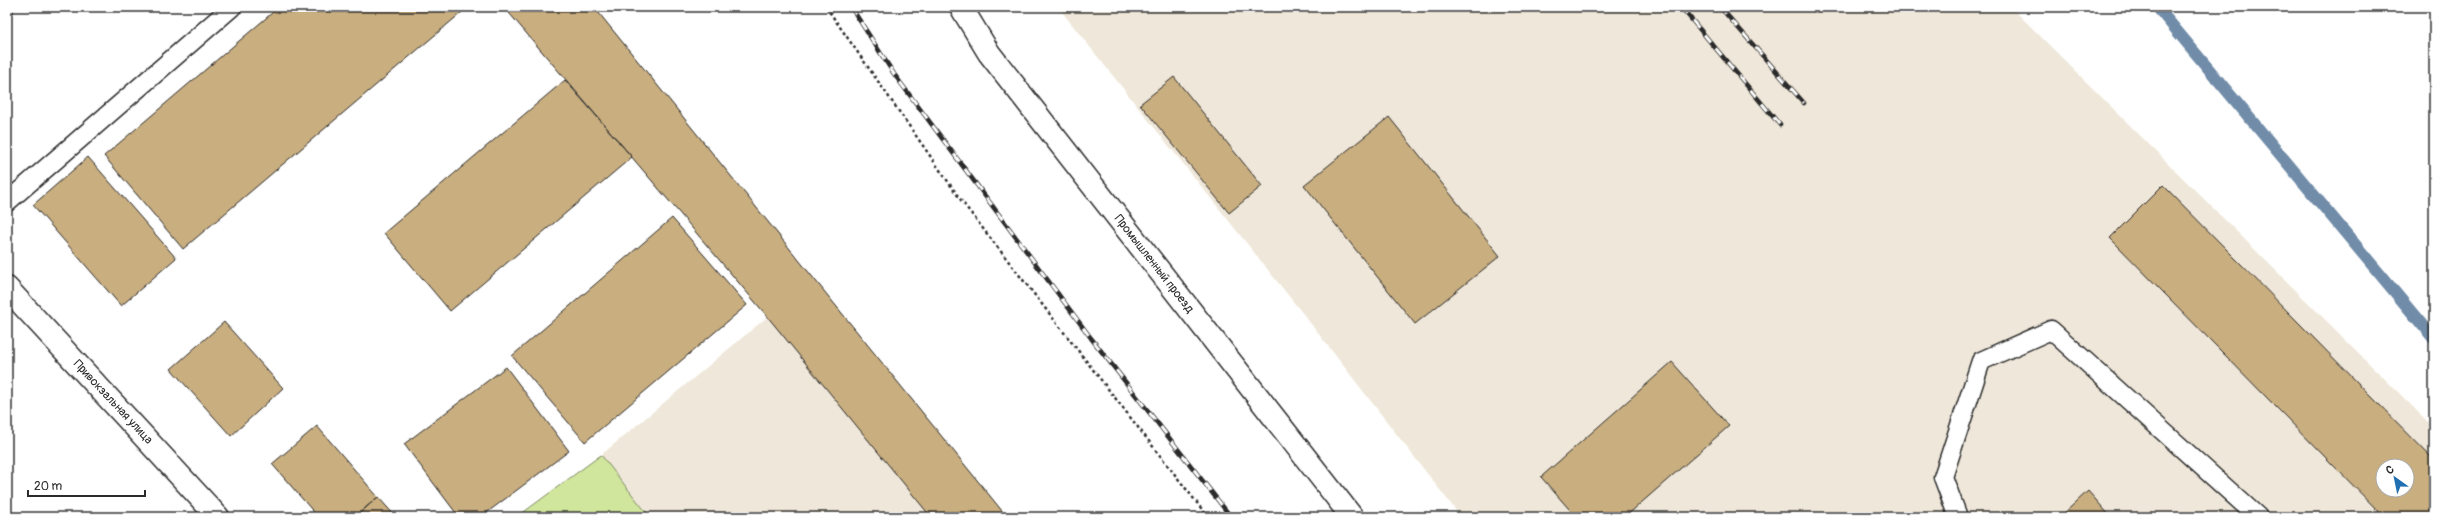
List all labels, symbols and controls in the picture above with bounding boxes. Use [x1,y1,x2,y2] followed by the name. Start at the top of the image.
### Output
[1111,212,1198,317] street label: Промышленный проезд
[70,357,156,448] street label: Привокзальная улица
[2375,458,2415,498] north arrow
[2383,463,2396,477] text: С
[28,472,145,498] scale bar
[34,479,63,494] text: 20 m

